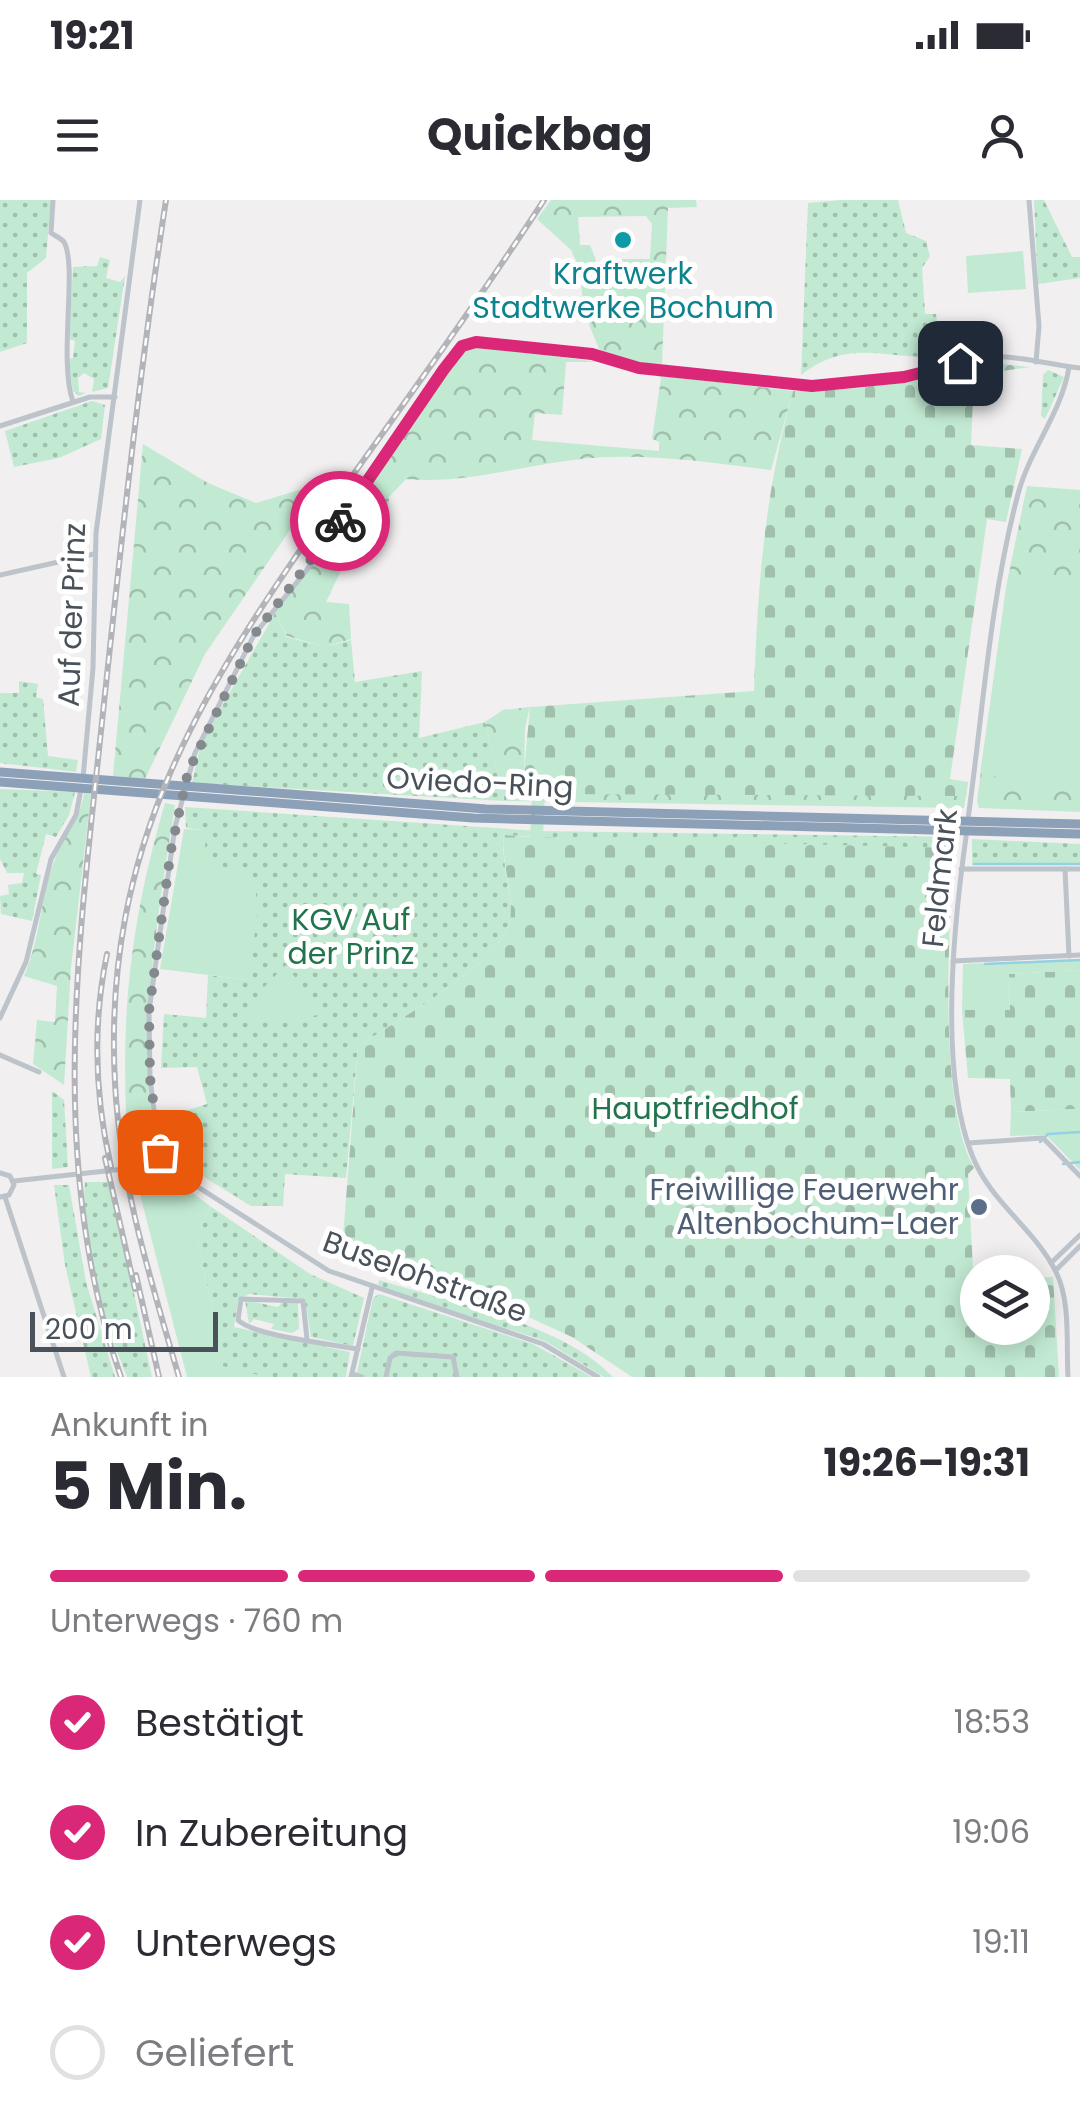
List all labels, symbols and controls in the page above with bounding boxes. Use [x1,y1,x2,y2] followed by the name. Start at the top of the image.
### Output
[50,9,134,62] text: 19:21
[427,103,653,166] text: Quickbag
[50,108,105,163] icon: menu
[975,108,1030,163] icon: person
[612,229,634,251] marker: Kraftwerk Stadtwerke Bochum
[472,252,774,329] place label: Kraftwerk Stadtwerke Bochum
[918,321,1003,406] pin
[933,336,988,391] icon: home
[290,471,390,571] courier
[313,494,368,549] icon: bike
[47,522,96,708] street label: Auf der Prinz
[385,756,575,809] street label: Oviedo-Ring
[911,806,968,949] street label: Feldmark
[288,898,414,975] park label: KGV Auf der Prinz
[591,1087,799,1130] park label: Hauptfriedhof
[118,1110,203,1195] pin
[133,1125,188,1180] icon: bag
[649,1168,959,1245] place label: Freiwillige Feuerwehr Altenbochum-Laer
[968,1196,990,1218] marker: Freiwillige Feuerwehr Altenbochum-Laer
[317,1220,533,1333] street label: Buselohstraße
[960,1255,1050,1345] map controls
[960,1255,1050,1345] button: layers
[30,1307,218,1352] scale bar
[45,1310,133,1349] text: 200 m
[50,1402,209,1447] text: Ankunft in
[824,1436,1030,1489] text: 19:26–19:31
[50,1441,247,1532] text: 5 Min.
[50,1598,343,1643] text: Unterwegs · 760 m
[50,1695,105,1750] icon: check
[135,1696,304,1749] text: Bestätigt
[954,1699,1030,1744] text: 18:53
[50,1805,105,1860] icon: check
[135,1806,408,1859] text: In Zubereitung
[952,1809,1030,1854] text: 19:06
[50,1915,105,1970] icon: check
[135,1916,337,1969] text: Unterwegs
[972,1919,1030,1964] text: 19:11
[135,2026,294,2079] text: Geliefert

